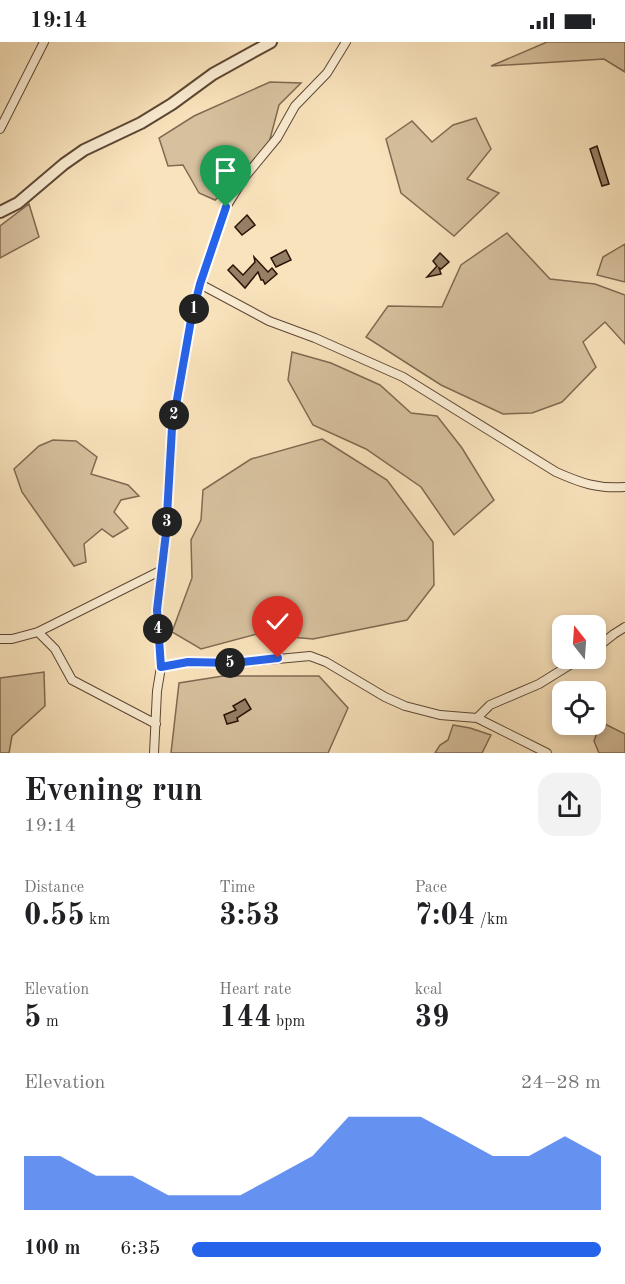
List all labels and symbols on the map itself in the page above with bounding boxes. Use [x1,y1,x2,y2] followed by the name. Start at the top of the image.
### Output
[200,145,251,207] pin
[179,294,209,324] pin: 1
[159,400,189,430] pin: 2
[152,507,182,537] pin: 3
[252,596,303,658] pin
[143,614,173,644] pin: 4
[552,615,606,669] north arrow
[215,648,245,678] pin: 5

